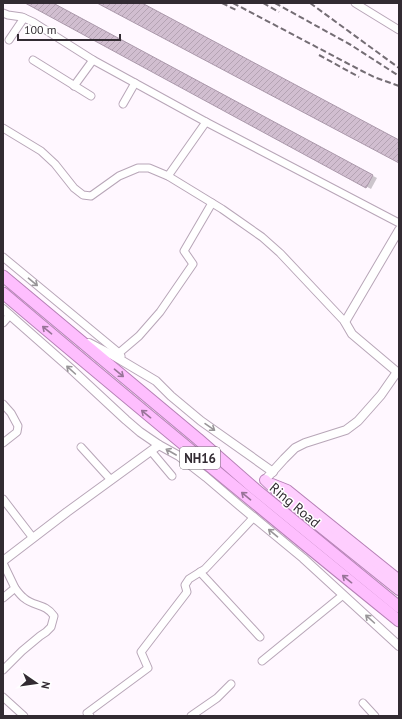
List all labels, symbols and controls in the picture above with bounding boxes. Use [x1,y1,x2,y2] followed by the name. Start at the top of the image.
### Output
[18,16,120,42] scale bar
[24,22,57,37] text: 100 m
[28,278,38,287] one-way arrow
[42,326,52,335] one-way arrow
[66,365,77,374] one-way arrow
[114,368,124,377] one-way arrow
[141,409,152,418] one-way arrow
[204,423,215,431] one-way arrow
[180,447,220,469] road number: NH16
[165,448,177,456] one-way arrow
[266,479,324,531] street label: Ring Road
[241,492,252,501] one-way arrow
[268,529,278,538] one-way arrow
[341,575,352,583] one-way arrow
[365,615,375,624] one-way arrow
[16,663,56,703] north arrow
[38,680,53,690] text: N

